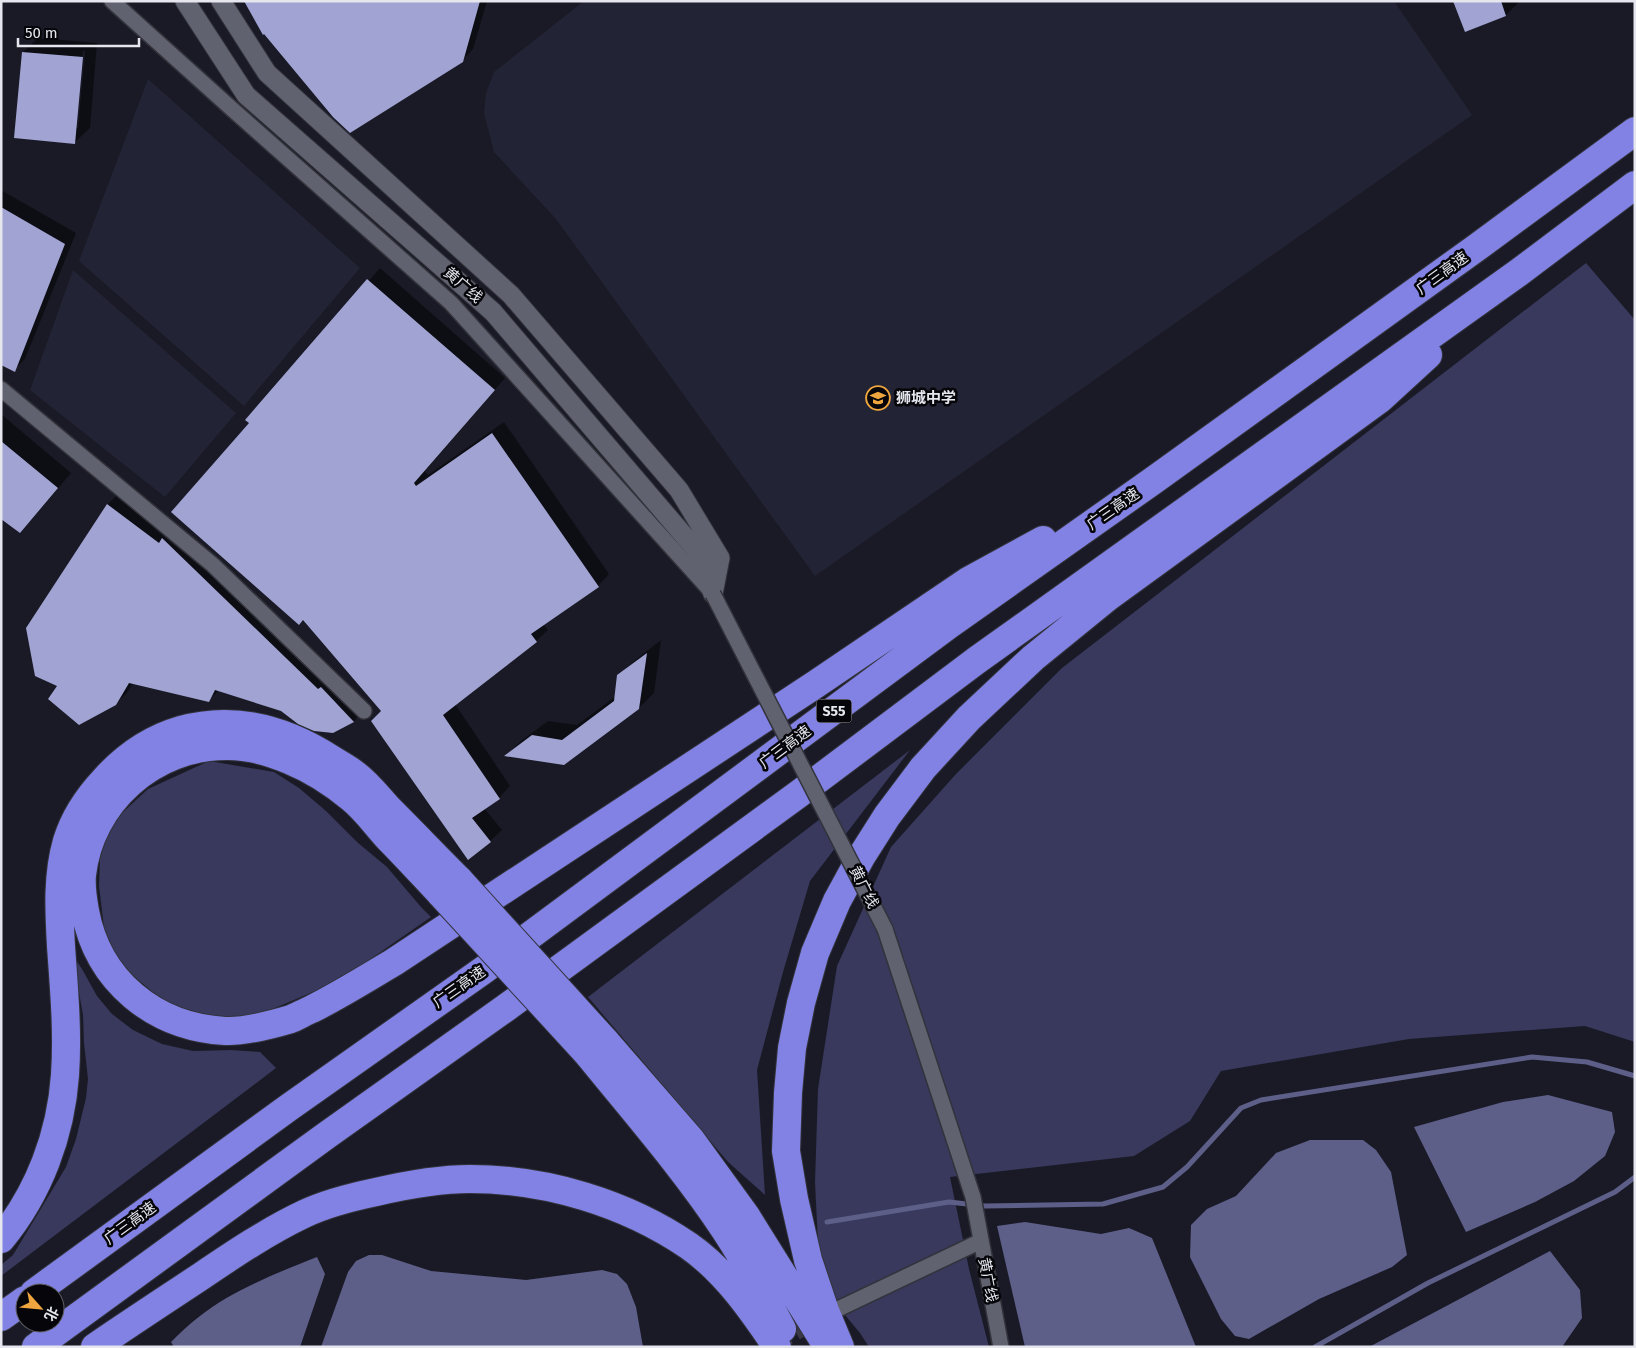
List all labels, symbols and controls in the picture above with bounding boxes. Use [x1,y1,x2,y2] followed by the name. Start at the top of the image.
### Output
[18,15,139,47] scale bar
[25,24,58,42] text: 50 m
[1412,248,1472,298] street label: 广三高速
[440,263,486,307] street label: 黄广线
[865,385,891,411] school or university icon: 狮城中学
[896,389,956,407] place label: 狮城中学
[1083,484,1143,534] street label: 广三高速
[816,699,852,722] road number: S55
[756,722,814,772] street label: 广三高速
[846,863,882,911] street label: 黄广线
[429,962,489,1012] street label: 广三高速
[100,1198,160,1248] street label: 广三高速
[975,1256,1001,1304] street label: 黄广线
[15,1283,65,1333] north arrow
[40,1304,62,1324] text: 北

